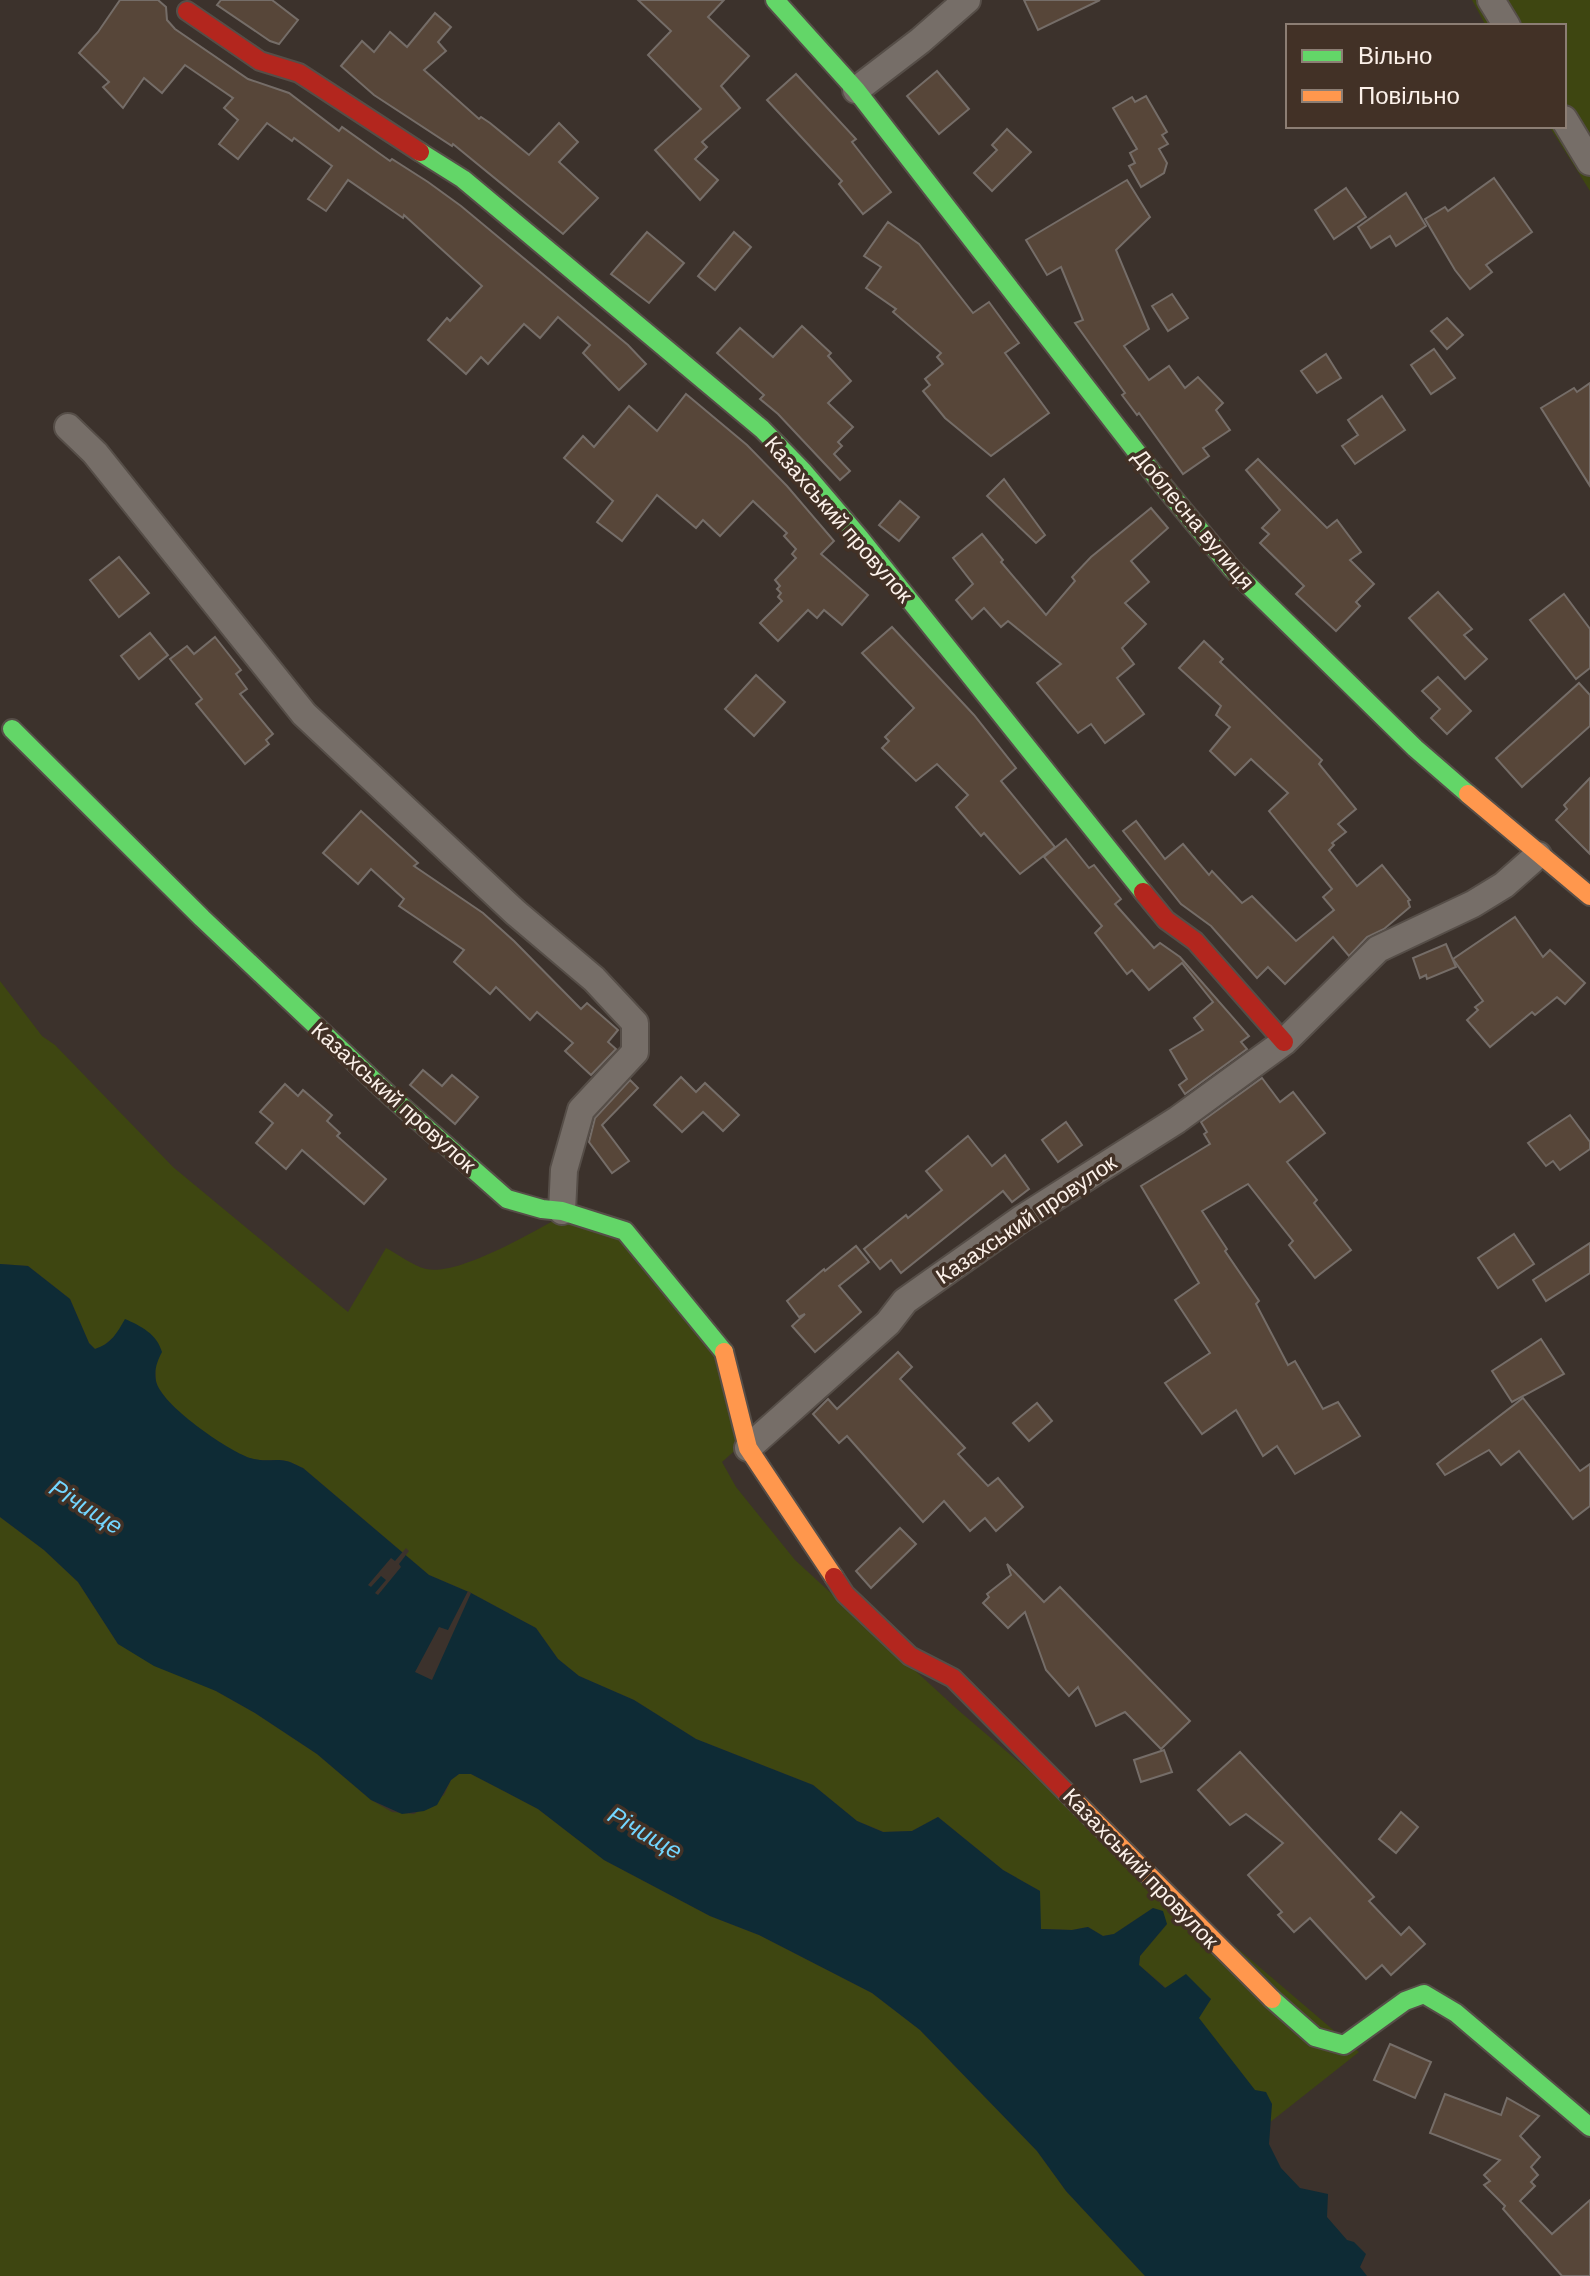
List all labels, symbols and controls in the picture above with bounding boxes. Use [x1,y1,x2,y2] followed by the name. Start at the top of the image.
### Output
[1286,24,1566,128] legend
[1358,40,1432,69] text: Вільно
[1358,80,1460,109] text: Повільно
[760,430,919,608] street label: Казахський провулок
[1128,443,1261,594] street label: Доблесна вулиця
[307,1016,482,1178] street label: Казахський провулок
[930,1148,1121,1289] street label: Казахський провулок
[45,1472,129,1539] water label: Річище
[1058,1782,1225,1954] street label: Казахський провулок
[603,1799,688,1864] water label: Річище

